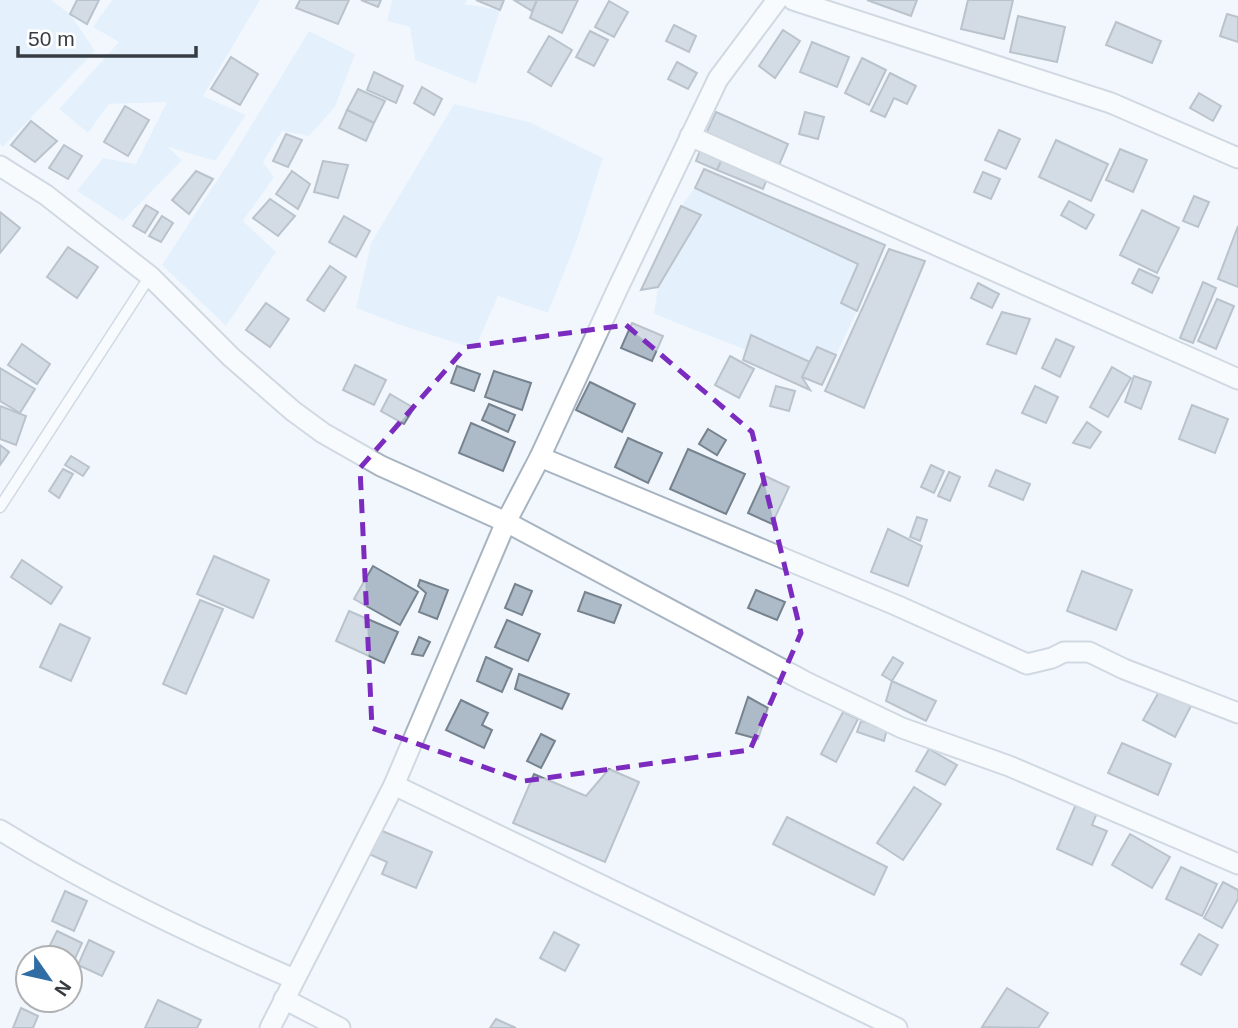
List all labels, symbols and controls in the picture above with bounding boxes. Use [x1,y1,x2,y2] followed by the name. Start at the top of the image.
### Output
[18,14,196,58] scale bar
[28,27,75,50] text: 50 m
[14,944,84,1014] north arrow
[50,977,75,1000] text: N

